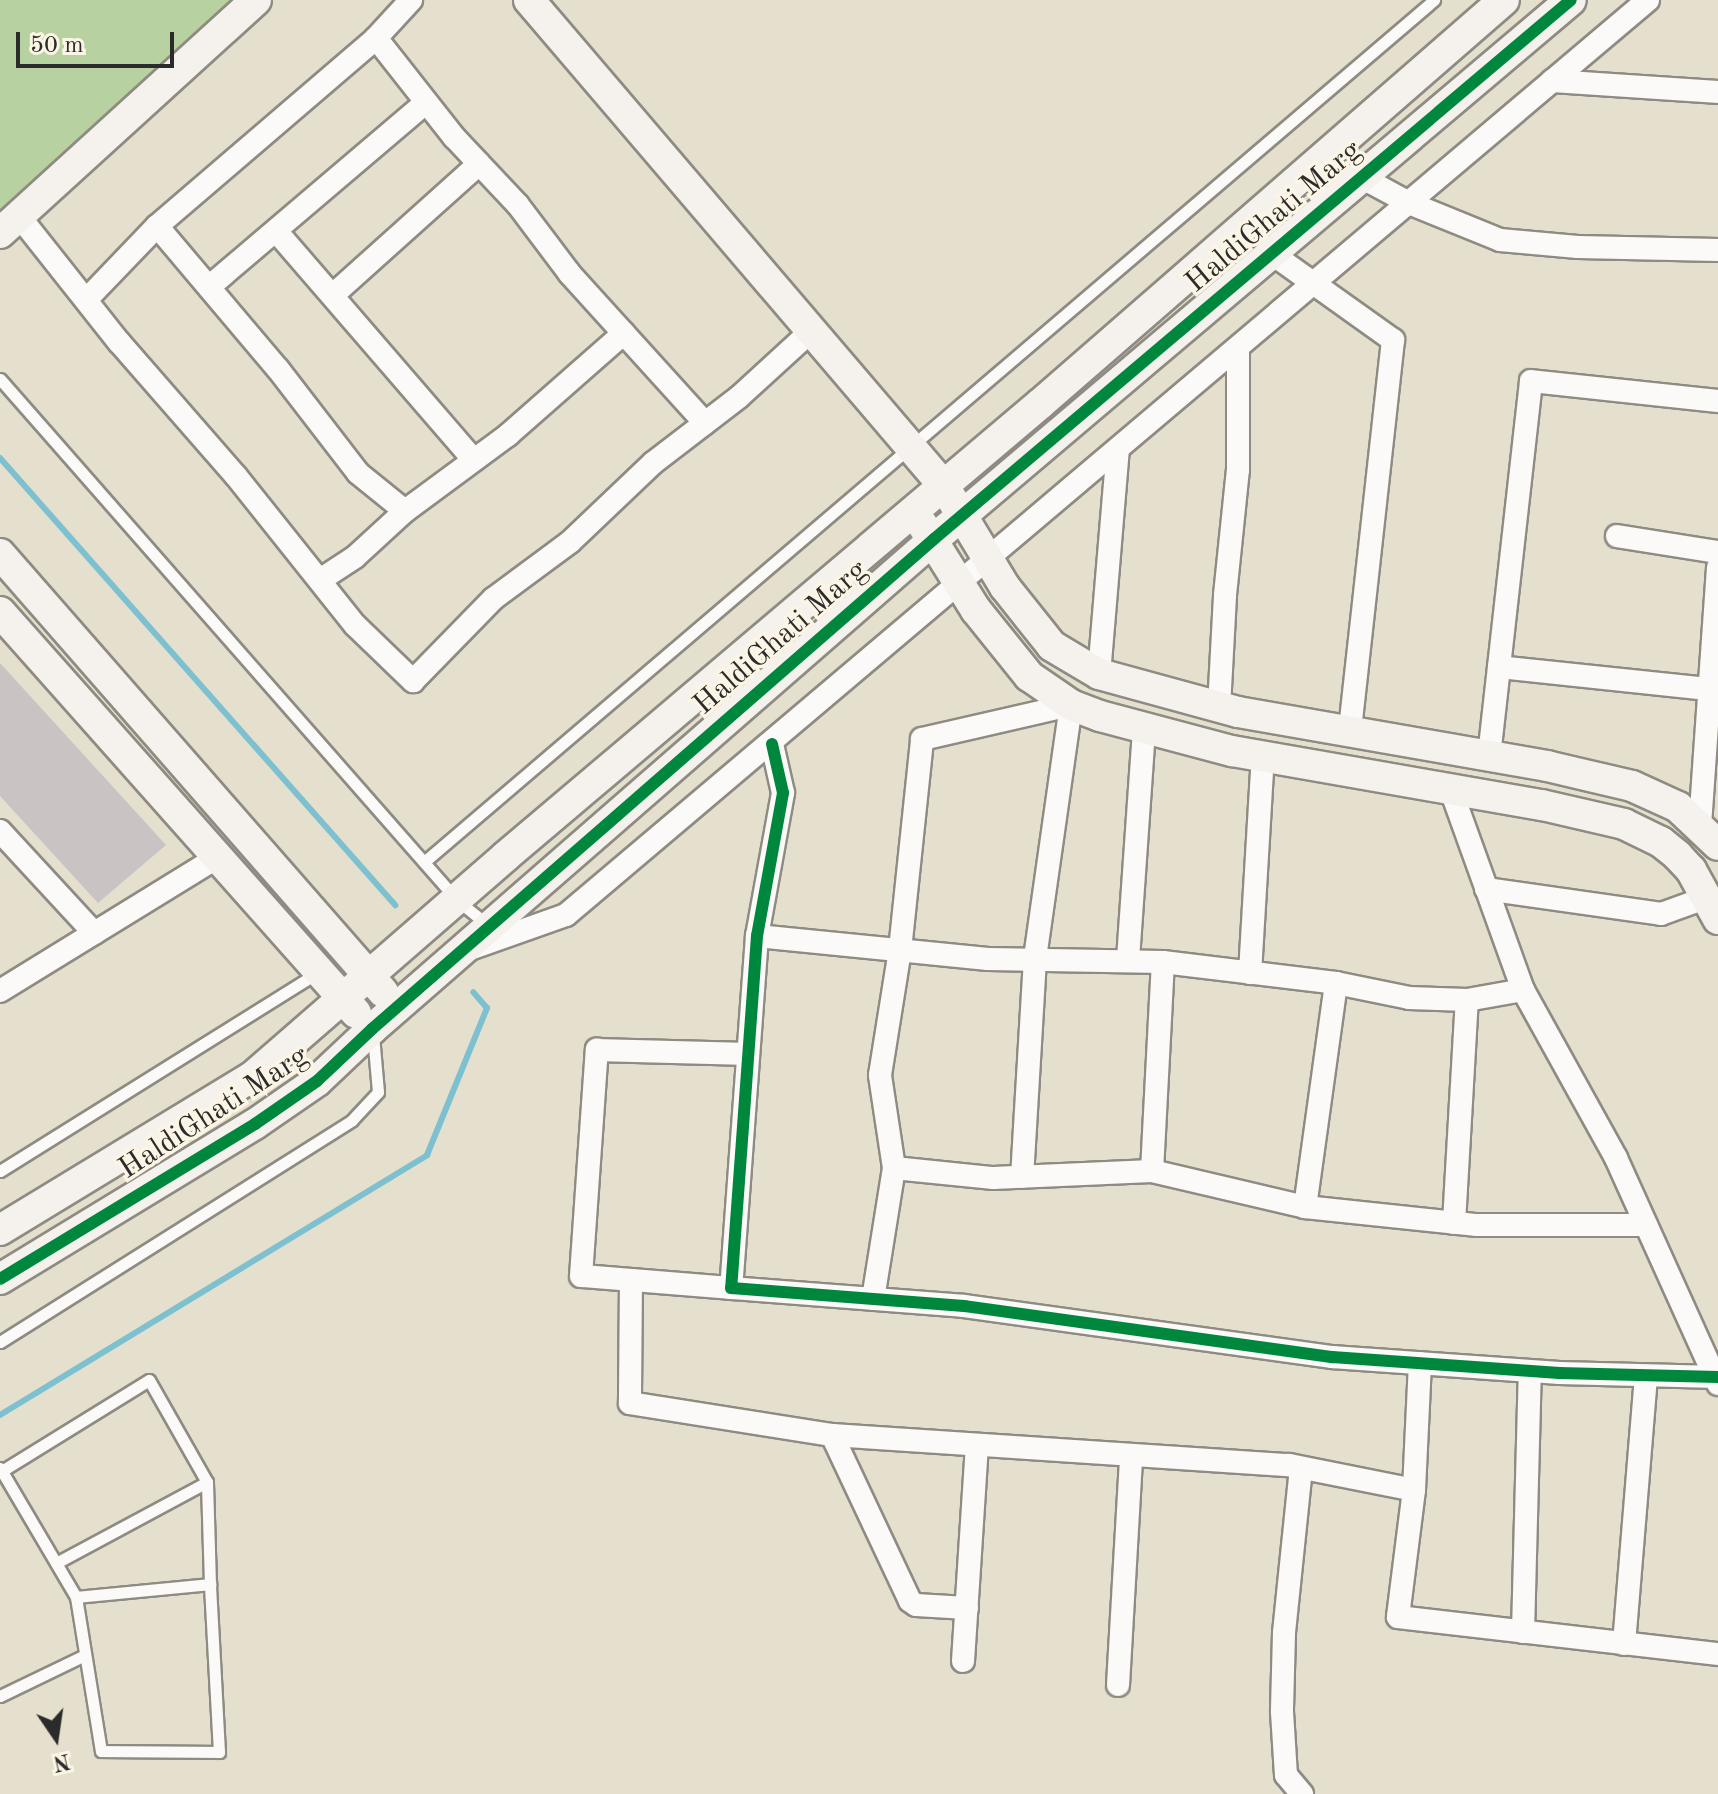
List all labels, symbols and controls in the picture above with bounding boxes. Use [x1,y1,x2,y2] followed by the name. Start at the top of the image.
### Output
[20,16,178,66] scale bar
[30,34,84,58] text: 50 m
[1179,133,1369,301] street label: HaldiGhati Marg
[687,553,875,723] street label: HaldiGhati Marg
[113,1038,315,1188] street label: HaldiGhati Marg
[16,1698,96,1778] north arrow
[51,1749,72,1774] text: N

